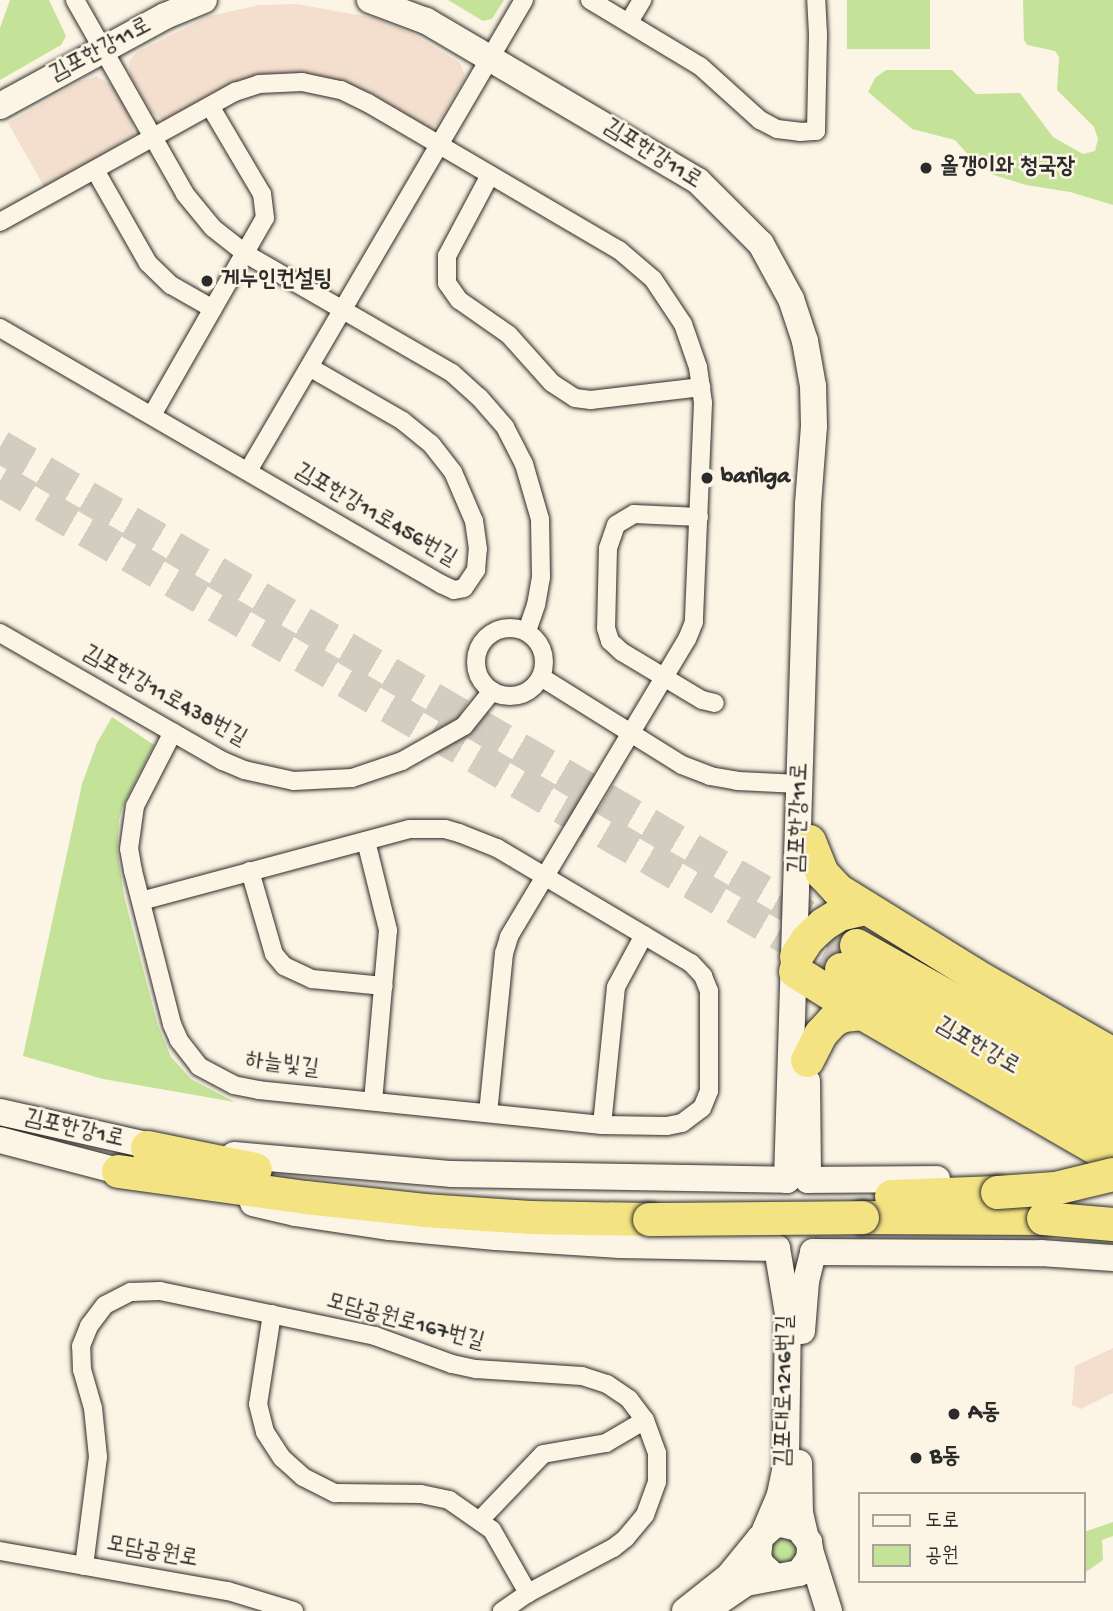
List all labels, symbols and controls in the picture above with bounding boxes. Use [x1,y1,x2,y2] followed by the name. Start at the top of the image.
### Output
[45,13,157,89] street label: 김포한강11로
[598,114,706,196] street label: 김포한강11로
[940,154,1075,182] place label: 올갱이와 청국장
[918,160,934,176] marker: 올갱이와 청국장
[221,267,332,295] place label: 게누인컨설팅
[199,273,215,289] marker: 게누인컨설팅
[289,458,461,574] street label: 김포한강11로456번길
[721,464,790,492] place label: barilga
[699,470,715,486] marker: barilga
[77,640,251,754] street label: 김포한강11로438번길
[784,762,816,874] street label: 김포한강11로
[930,1012,1024,1082] street label: 김포한강로
[244,1048,320,1084] street label: 하늘빛길
[21,1105,127,1155] street label: 김포한강1로
[323,1289,487,1357] street label: 모담공원로167번길
[771,1314,801,1468] street label: 김포대로1216번길
[968,1400,1000,1428] place label: A동
[946,1406,962,1422] marker: A동
[930,1444,960,1472] place label: B동
[908,1450,924,1466] marker: B동
[858,1492,1085,1583] legend
[925,1510,959,1535] text: 도로
[104,1531,200,1575] street label: 모담공원로
[925,1545,959,1570] text: 공원

